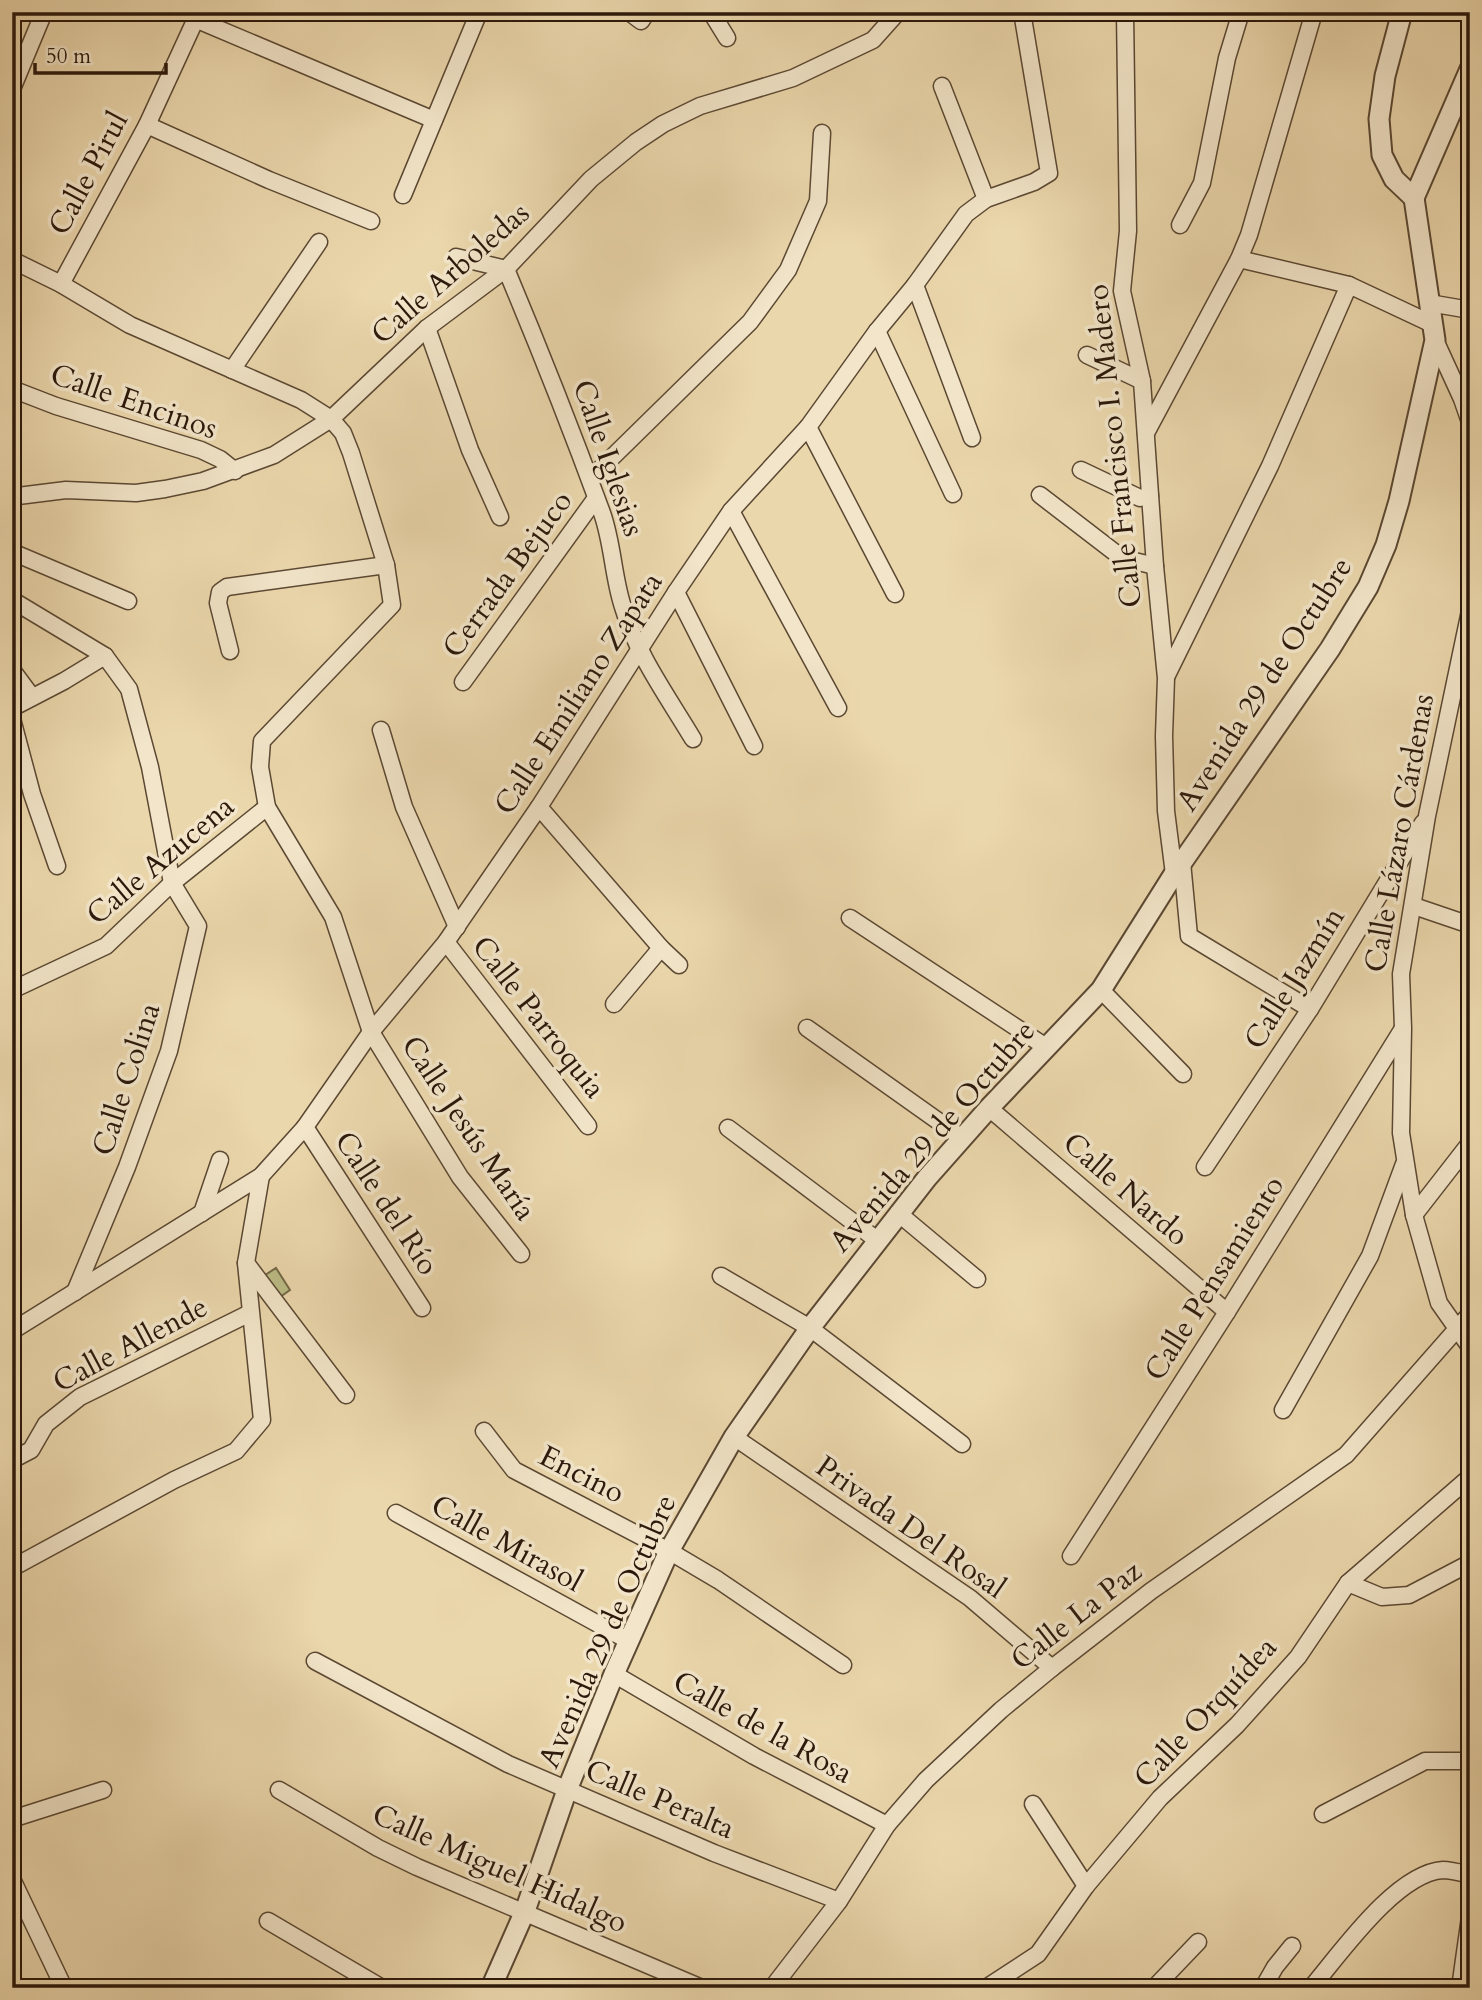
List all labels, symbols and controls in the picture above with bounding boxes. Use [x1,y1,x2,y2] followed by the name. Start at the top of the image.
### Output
[35,32,166,76] scale bar
[46,42,91,71] text: 50 m
[39,104,138,242] street label: Calle Pirul
[362,193,538,354] street label: Calle Arboledas
[1077,282,1152,610] street label: Calle Francisco I. Madero
[45,354,223,449] street label: Calle Encinos
[563,375,654,542] street label: Calle Iglesias
[433,482,582,666] street label: Cerrada Bejuco
[1167,549,1362,819] street label: Avenida 29 de Octubre
[485,564,672,822] street label: Calle Emiliano Zapata
[1355,691,1444,976] street label: Calle Lázaro Cárdenas
[78,786,243,934] street label: Calle Azucena
[1235,899,1354,1057] street label: Calle Jazmín
[462,928,615,1107] street label: Calle Parroquia
[83,998,170,1161] street label: Calle Colina
[820,1011,1045,1261] street label: Avenida 29 de Octubre
[392,1028,546,1229] street label: Calle Jesús María
[1054,1123,1197,1256] street label: Calle Nardo
[325,1124,448,1283] street label: Calle del Río
[1135,1168,1294,1389] street label: Calle Pensamiento
[46,1287,215,1402] street label: Calle Allende
[532,1436,632,1513] street label: Encino
[807,1446,1014,1609] street label: Privada Del Rosal
[424,1485,590,1602] street label: Calle Mirasol
[529,1488,686,1774] street label: Avenida 29 de Octubre
[1002,1551,1151,1680] street label: Calle La Paz
[1124,1628,1286,1797] street label: Calle Orquídea
[666,1661,860,1794] street label: Calle de la Rosa
[579,1750,741,1849] street label: Calle Peralta
[366,1794,634,1943] street label: Calle Miguel Hidalgo

